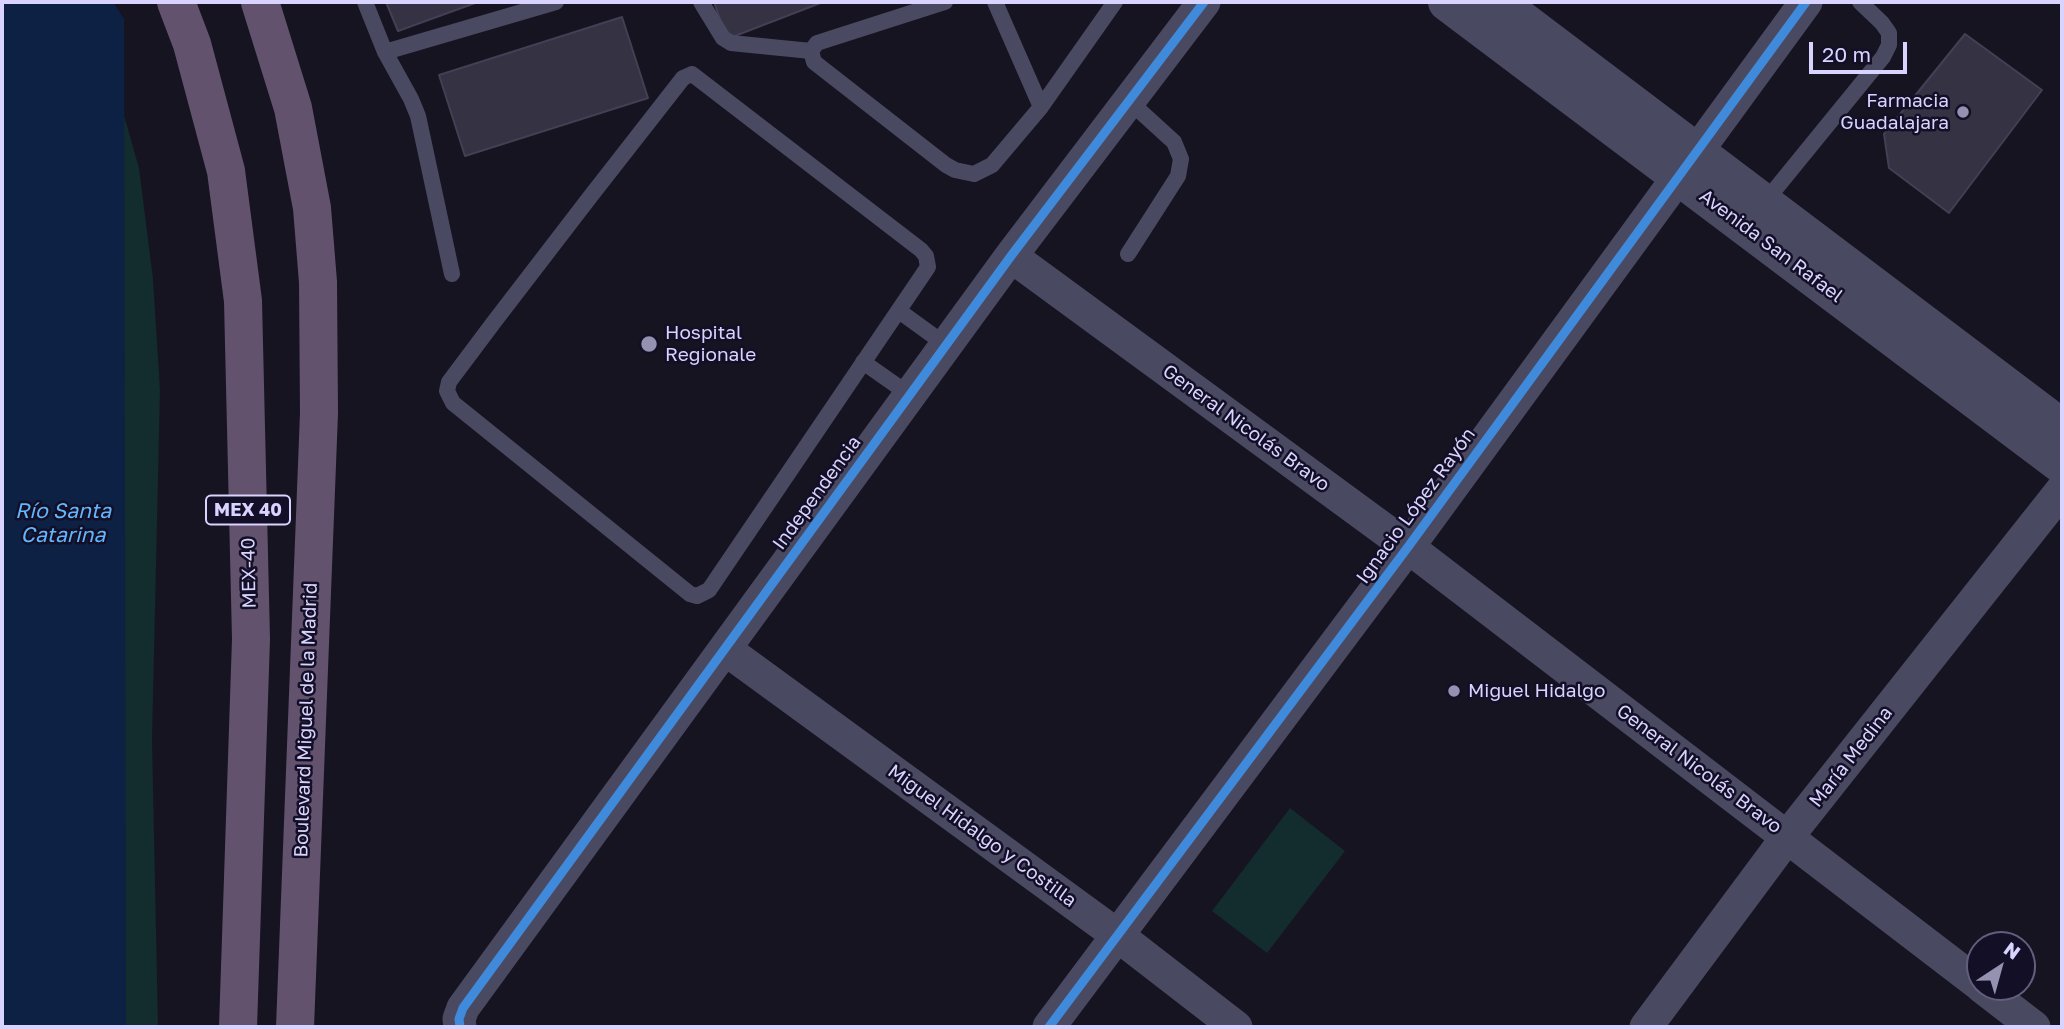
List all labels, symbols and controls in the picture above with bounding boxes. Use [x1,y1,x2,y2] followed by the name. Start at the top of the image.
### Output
[1812,28,1910,72] scale bar
[1822,41,1871,67] text: 20 m
[1840,90,1949,134] place label: Farmacia Guadalajara
[1955,104,1971,120] marker: Farmacia Guadalajara
[1695,185,1847,307] street label: Avenida San Rafael
[665,322,756,366] place label: Hospital Regionale
[639,334,659,354] marker: Hospital Regionale
[1158,360,1334,496] street label: General Nicolás Bravo
[1352,424,1480,588] street label: Ignacio López Rayón
[768,432,866,554] street label: Independencia
[206,496,290,524] road number: MEX 40
[15,498,111,548] water label: Río Santa Catarina
[237,537,261,609] street label: MEX-40
[290,582,322,858] street label: Boulevard Miguel de la Madrid
[1468,680,1605,702] place label: Miguel Hidalgo
[1446,683,1462,699] marker: Miguel Hidalgo
[1612,699,1786,839] street label: General Nicolás Bravo
[1805,702,1897,812] street label: María Medina
[883,760,1081,912] street label: Miguel Hidalgo y Costilla
[1966,931,2036,1001] north arrow
[2000,937,2025,964] text: N

